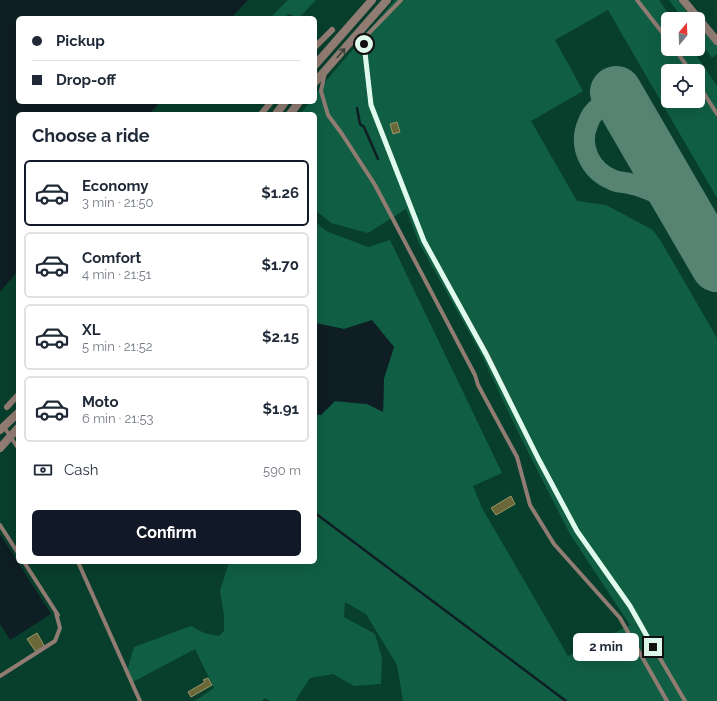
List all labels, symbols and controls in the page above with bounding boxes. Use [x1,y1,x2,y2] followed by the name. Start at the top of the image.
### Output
[661,12,705,56] north arrow
[661,12,705,108] map controls
[56,32,105,50] text: Pickup
[355,35,373,53] route start
[336,47,345,58] one-way arrow
[661,64,705,108] button: locate
[56,71,116,89] text: Drop-off
[32,125,150,146] text: Choose a ride
[34,175,70,211] icon: car
[82,177,149,195] text: Economy
[261,184,299,202] text: $1.26
[82,195,154,210] text: 3 min · 21:50
[34,247,70,283] icon: car
[82,249,141,267] text: Comfort
[261,256,299,274] text: $1.70
[82,267,151,282] text: 4 min · 21:51
[34,319,70,355] icon: car
[82,321,100,339] text: XL
[262,328,299,346] text: $2.15
[82,339,153,354] text: 5 min · 21:52
[34,391,70,427] icon: car
[82,393,119,411] text: Moto
[262,400,299,418] text: $1.91
[82,411,153,426] text: 6 min · 21:53
[32,459,54,481] icon: cash
[64,461,98,479] text: Cash
[263,463,301,478] text: 590 m
[32,510,301,556] button: Confirm
[573,633,639,661] callout: 2 min
[644,638,662,656] route end
[589,639,623,654] text: 2 min

